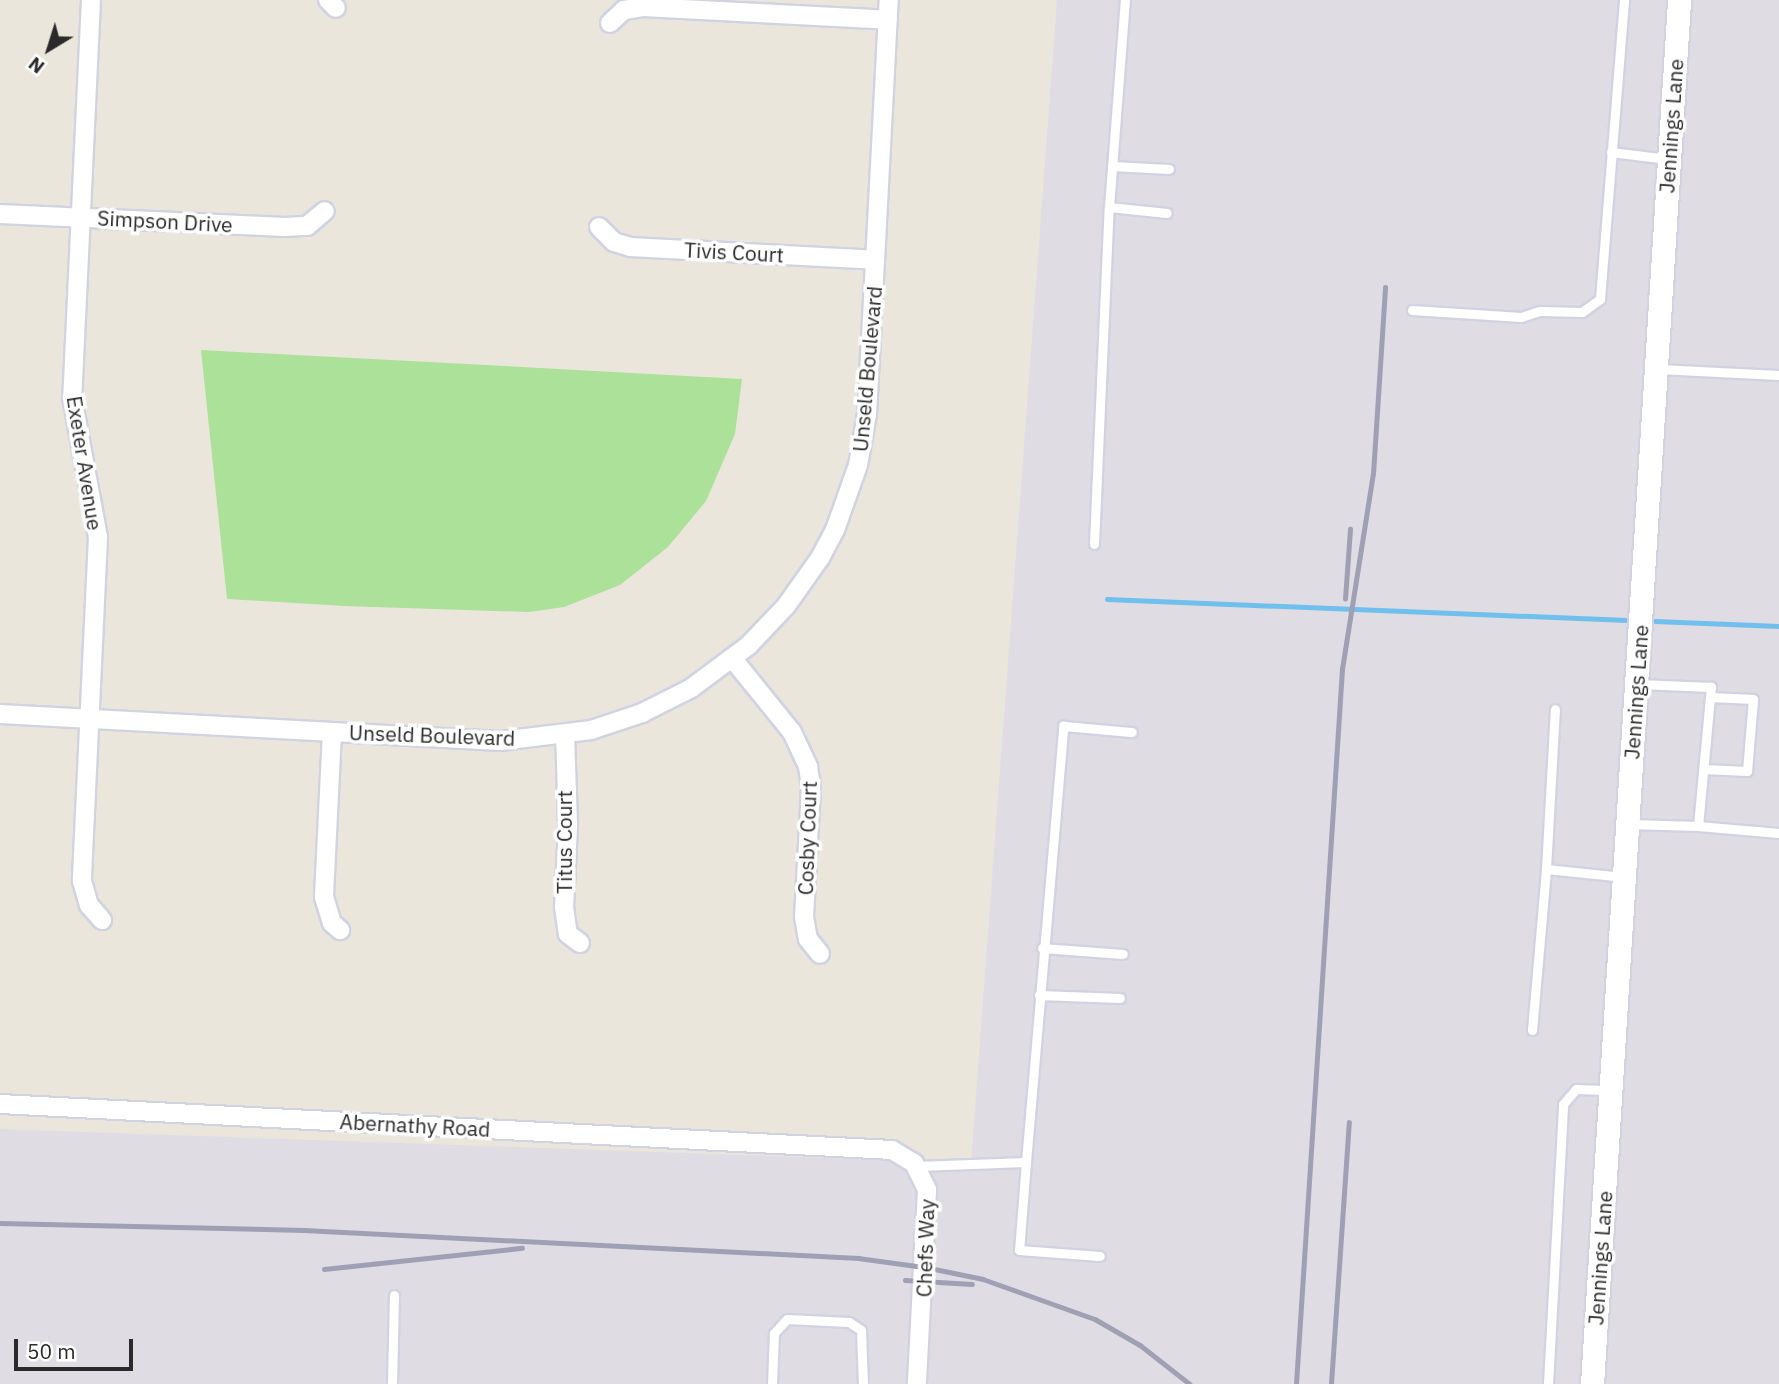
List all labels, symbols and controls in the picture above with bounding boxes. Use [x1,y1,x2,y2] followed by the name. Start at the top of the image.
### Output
[14,14,84,84] north arrow
[23,52,49,79] text: N
[1654,58,1688,194] street label: Jennings Lane
[97,205,233,237] street label: Simpson Drive
[683,237,785,267] street label: Tivis Court
[847,285,887,453] street label: Unseld Boulevard
[62,394,108,532] street label: Exeter Avenue
[1619,624,1653,760] street label: Jennings Lane
[348,720,516,750] street label: Unseld Boulevard
[792,780,822,896] street label: Cosby Court
[551,790,577,894] street label: Titus Court
[339,1108,491,1142] street label: Abernathy Road
[1583,1190,1617,1326] street label: Jennings Lane
[911,1198,939,1298] street label: Chefs Way
[18,1324,136,1368] scale bar
[27,1337,76,1365] text: 50 m

